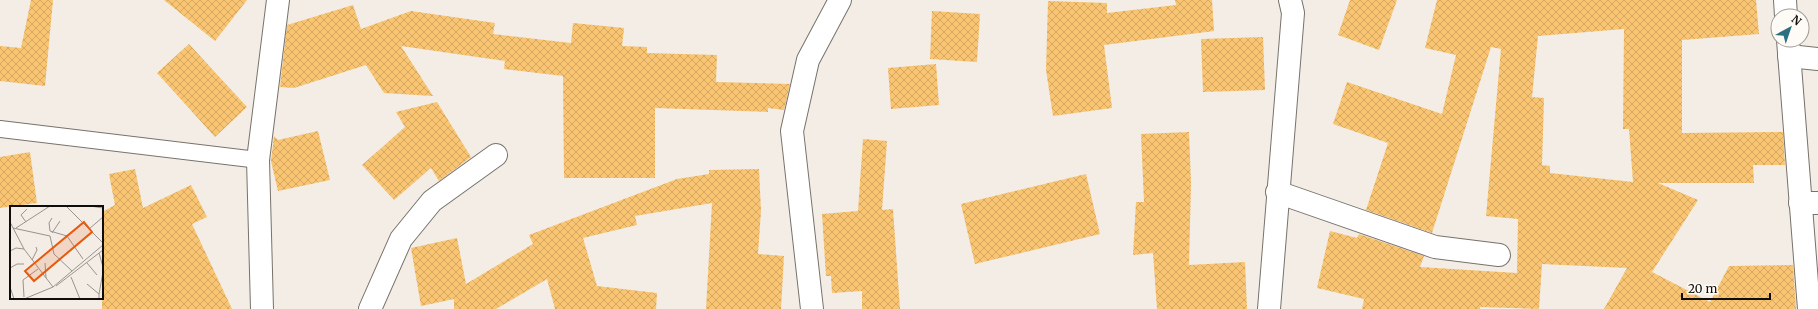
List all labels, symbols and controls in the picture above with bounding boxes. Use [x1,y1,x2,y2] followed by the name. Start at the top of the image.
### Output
[1770,8,1810,48] north arrow
[1789,12,1804,29] text: N
[10,206,103,299] inset map
[1682,275,1770,301] scale bar
[1688,281,1717,296] text: 20 m

